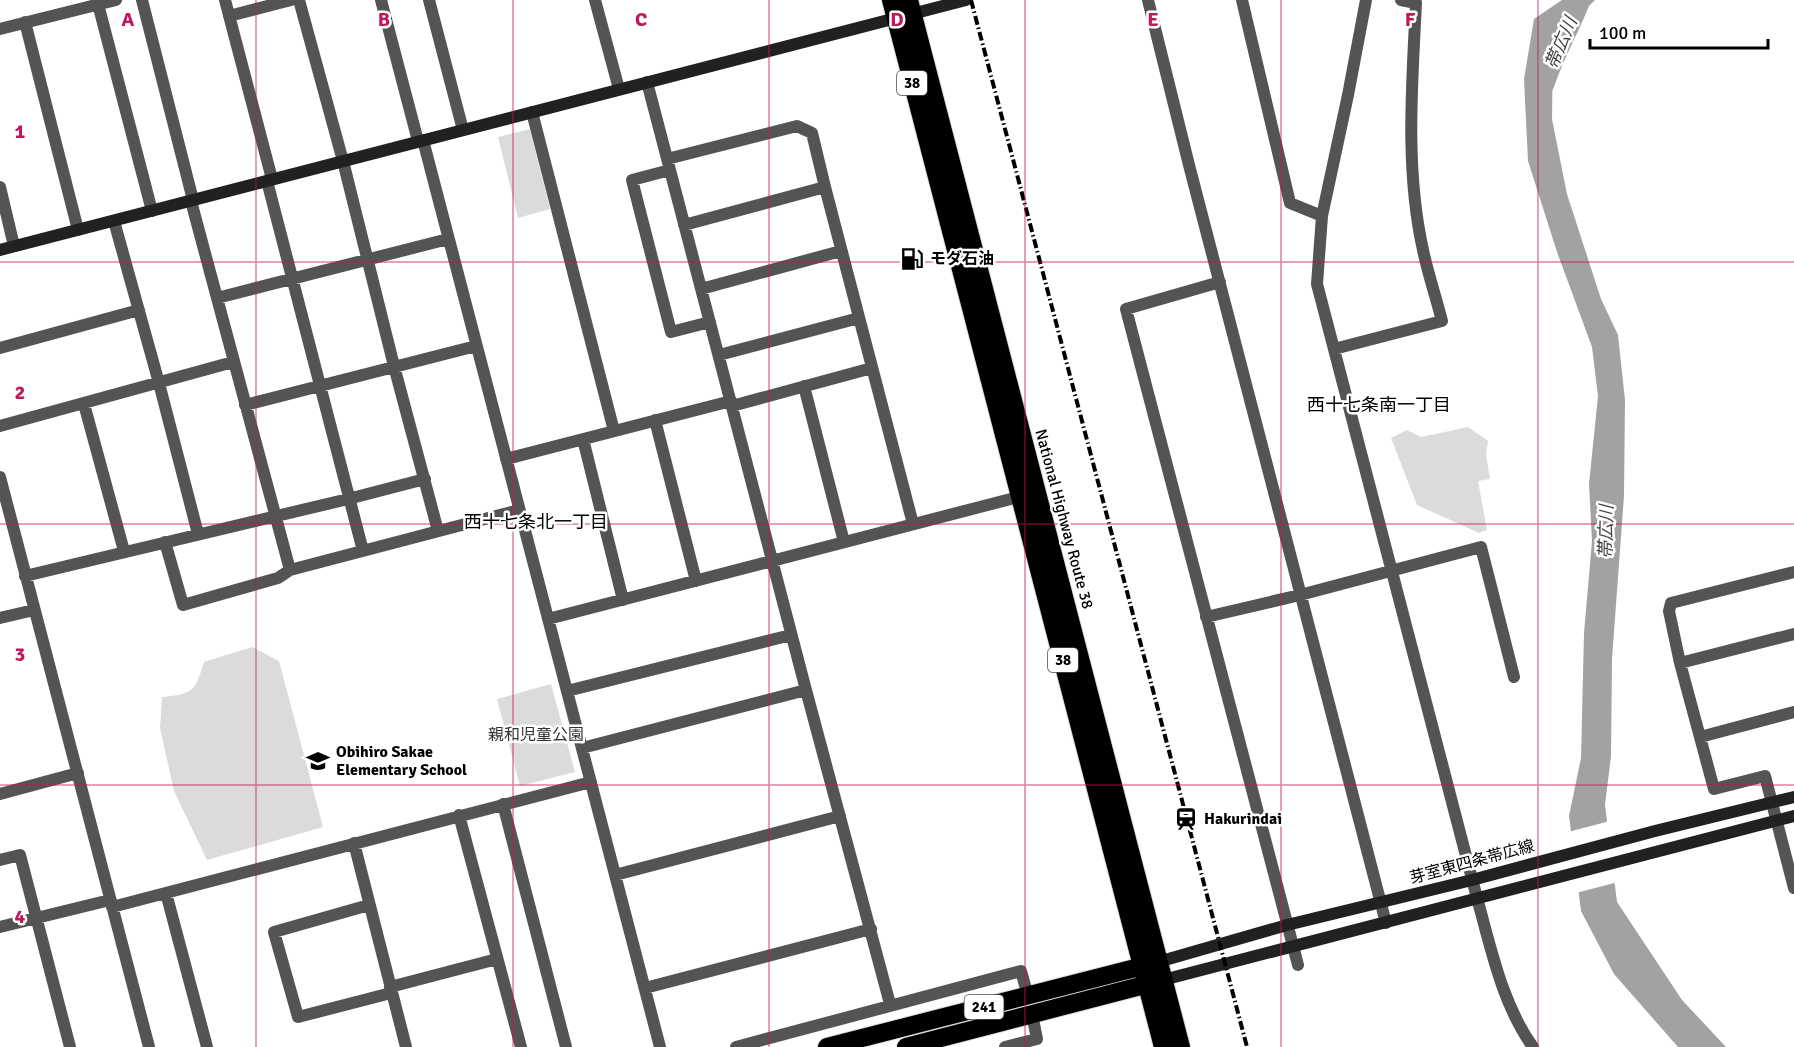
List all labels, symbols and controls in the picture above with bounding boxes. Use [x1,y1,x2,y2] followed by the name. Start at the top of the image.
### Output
[122,7,135,32] text: A
[378,7,390,32] text: B
[635,7,647,32] text: C
[890,7,904,32] text: D
[1147,7,1159,32] text: E
[1405,7,1416,32] text: F
[1540,12,1582,72] water label: 帯広川
[1590,12,1768,50] scale bar
[1599,22,1646,44] text: 100 m
[897,71,927,95] road number: 38
[15,119,26,144] text: 1
[899,246,925,272] fuel station icon: モダ石油
[930,249,994,269] place label: モダ石油
[15,380,25,405] text: 2
[1307,394,1451,416] district label: 西十七条南一丁目
[1030,427,1098,611] street label: National Highway Route 38
[1595,503,1618,559] water label: 帯広川
[464,511,608,533] district label: 西十七条北一丁目
[15,642,25,667] text: 3
[1048,648,1078,672] road number: 38
[488,725,584,745] park label: 親和児童公園
[336,742,467,780] place label: Obihiro Sakae Elementary School
[305,748,331,774] school or university icon: Obihiro Sakae Elementary School
[1173,806,1199,832] station icon: Hakurindai
[1204,809,1282,829] place label: Hakurindai
[1408,836,1536,888] street label: 芽室東四条帯広線
[15,904,26,929] text: 4
[964,995,1004,1019] road number: 241

